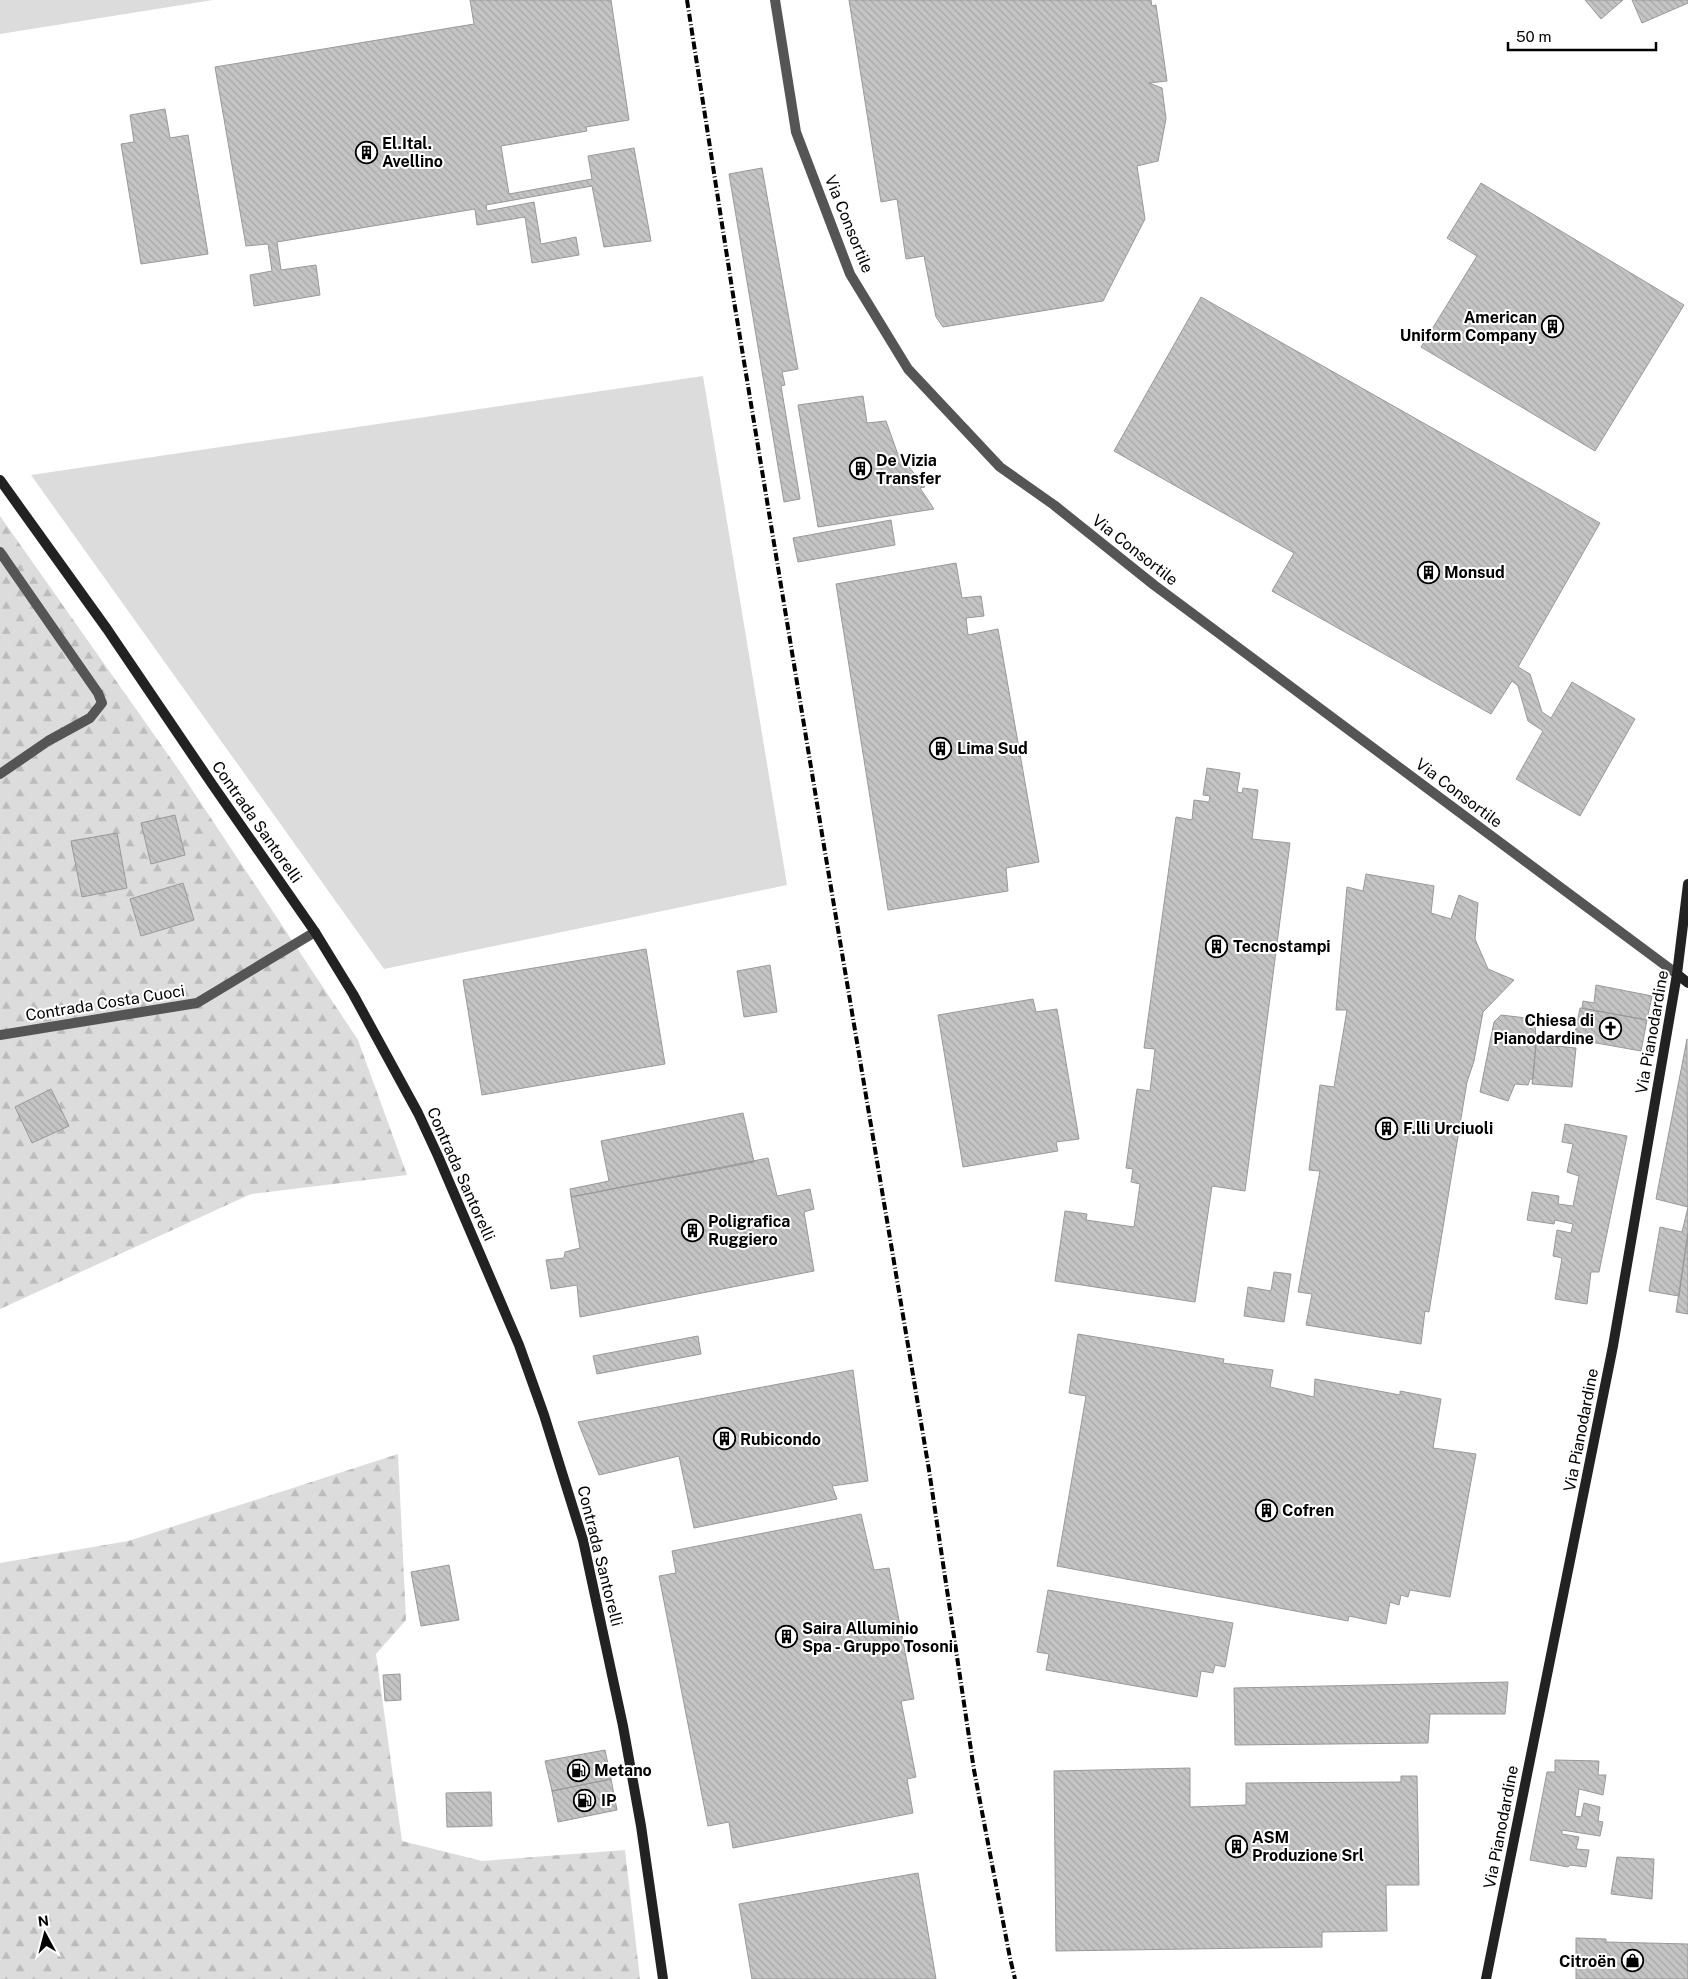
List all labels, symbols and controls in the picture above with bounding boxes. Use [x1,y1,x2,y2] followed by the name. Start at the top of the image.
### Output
[1508,20,1656,52] scale bar
[1516,28,1551,45] text: 50 m
[382,134,443,171] place label: El.Ital. Avellino
[354,140,378,164] building icon: El.Ital. Avellino
[821,172,877,276] street label: Via Consortile
[1400,308,1537,345] place label: American Uniform Company
[1541,314,1565,338] building icon: American Uniform Company
[876,451,941,488] place label: De Vizia Transfer
[848,457,872,481] building icon: De Vizia Transfer
[1088,511,1182,589] street label: Via Consortile
[1416,560,1440,584] building icon: Monsud
[1444,563,1505,582] place label: Monsud
[929,736,953,760] building icon: Lima Sud
[957,739,1028,758] place label: Lima Sud
[1412,754,1506,832] street label: Via Consortile
[208,757,306,887] street label: Contrada Santorelli
[1205,934,1229,958] building icon: Tecnostampi
[1233,937,1331,956] place label: Tecnostampi
[1632,969,1672,1095] street label: Via Pianodardine
[24,981,186,1025] street label: Contrada Costa Cuoci
[1493,1011,1594,1048] place label: Chiesa di Pianodardine
[1598,1017,1622,1041] church icon: Chiesa di Pianodardine
[423,1104,499,1244] street label: Contrada Santorelli
[1375,1116,1399,1140] building icon: F.lli Urciuoli
[1403,1119,1493,1138] place label: F.lli Urciuoli
[708,1212,790,1249] place label: Poligrafica Ruggiero
[680,1218,704,1242] building icon: Poligrafica Ruggiero
[1560,1367,1602,1493] street label: Via Pianodardine
[712,1427,736,1451] building icon: Rubicondo
[740,1430,821,1449] place label: Rubicondo
[573,1484,627,1628] street label: Contrada Santorelli
[1254,1498,1278,1522] building icon: Cofren
[1282,1501,1334,1520] place label: Cofren
[802,1619,953,1656] place label: Saira Alluminio Spa - Gruppo Tosoni
[774,1625,798,1649] building icon: Saira Alluminio Spa - Gruppo Tosoni
[566,1758,590,1782] fuel station icon: Metano
[594,1761,652,1780] place label: Metano
[1480,1764,1522,1890] street label: Via Pianodardine
[573,1788,597,1812] fuel station icon: IP
[601,1791,616,1810] place label: IP
[1252,1828,1364,1865] place label: ASM Produzione Srl
[1224,1834,1248,1858] building icon: ASM Produzione Srl
[20,1909,70,1959] north arrow
[37,1912,50,1930] text: N
[1620,1949,1644,1973] shop icon: Citroën
[1559,1952,1616,1971] place label: Citroën

